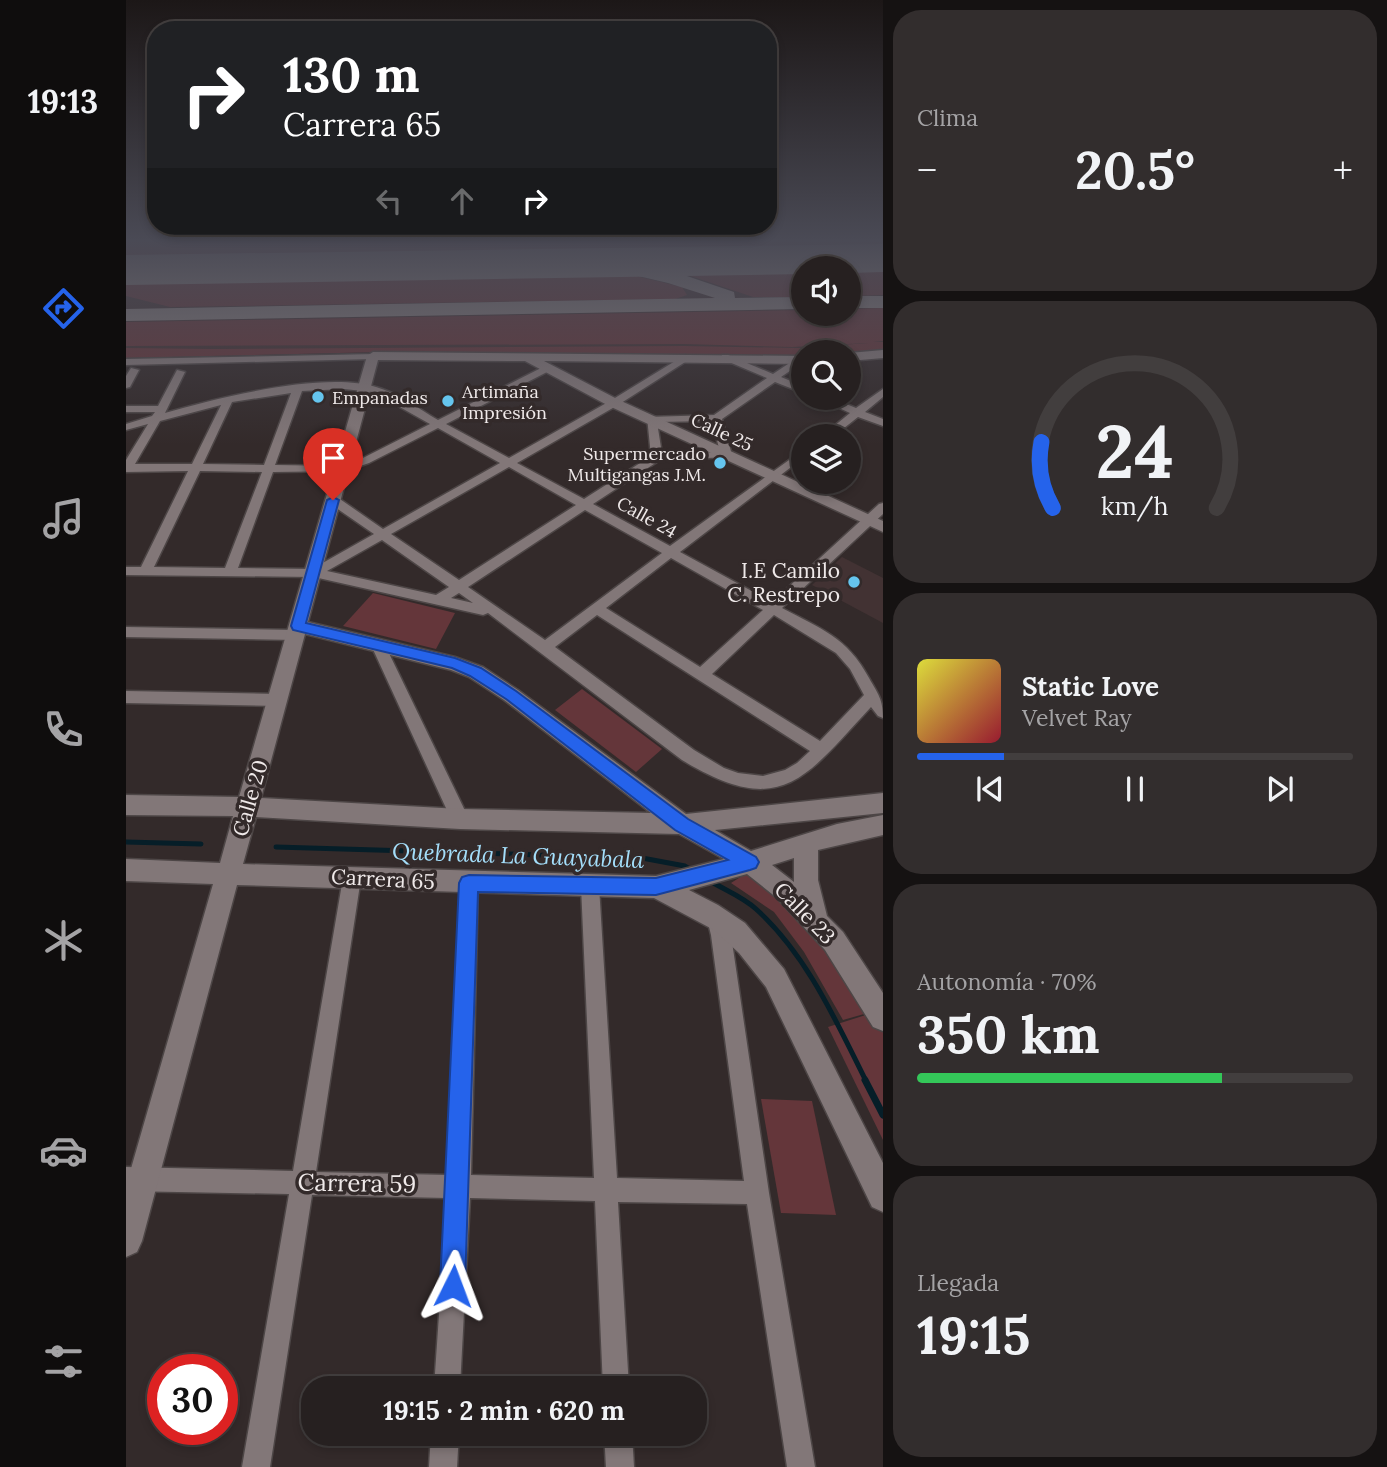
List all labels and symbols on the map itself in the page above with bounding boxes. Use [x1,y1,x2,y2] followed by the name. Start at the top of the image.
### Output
[461,380,547,424] place label: Artimaña Impresión
[332,386,428,409] place label: Empanadas
[310,389,326,405] marker: Empanadas
[440,393,456,409] marker: Artimaña Impresión
[687,408,757,456] street label: Calle 25
[303,428,363,500] pin
[568,442,706,486] place label: Supermercado Multigangas J.M.
[712,455,728,471] marker: Supermercado Multigangas J.M.
[613,491,681,543] street label: Calle 24
[727,557,840,608] place label: I.E Camilo C. Restrepo
[846,574,862,590] marker: I.E Camilo C. Restrepo
[226,757,274,839] street label: Calle 20
[392,836,645,874] water label: Quebrada La Guayabala
[330,863,436,895] street label: Carrera 65
[769,876,841,950] street label: Calle 23
[297,1166,417,1200] street label: Carrera 59
[416,1249,490,1323] position arrow
[147,1354,238,1445] speed limit sign: 30

